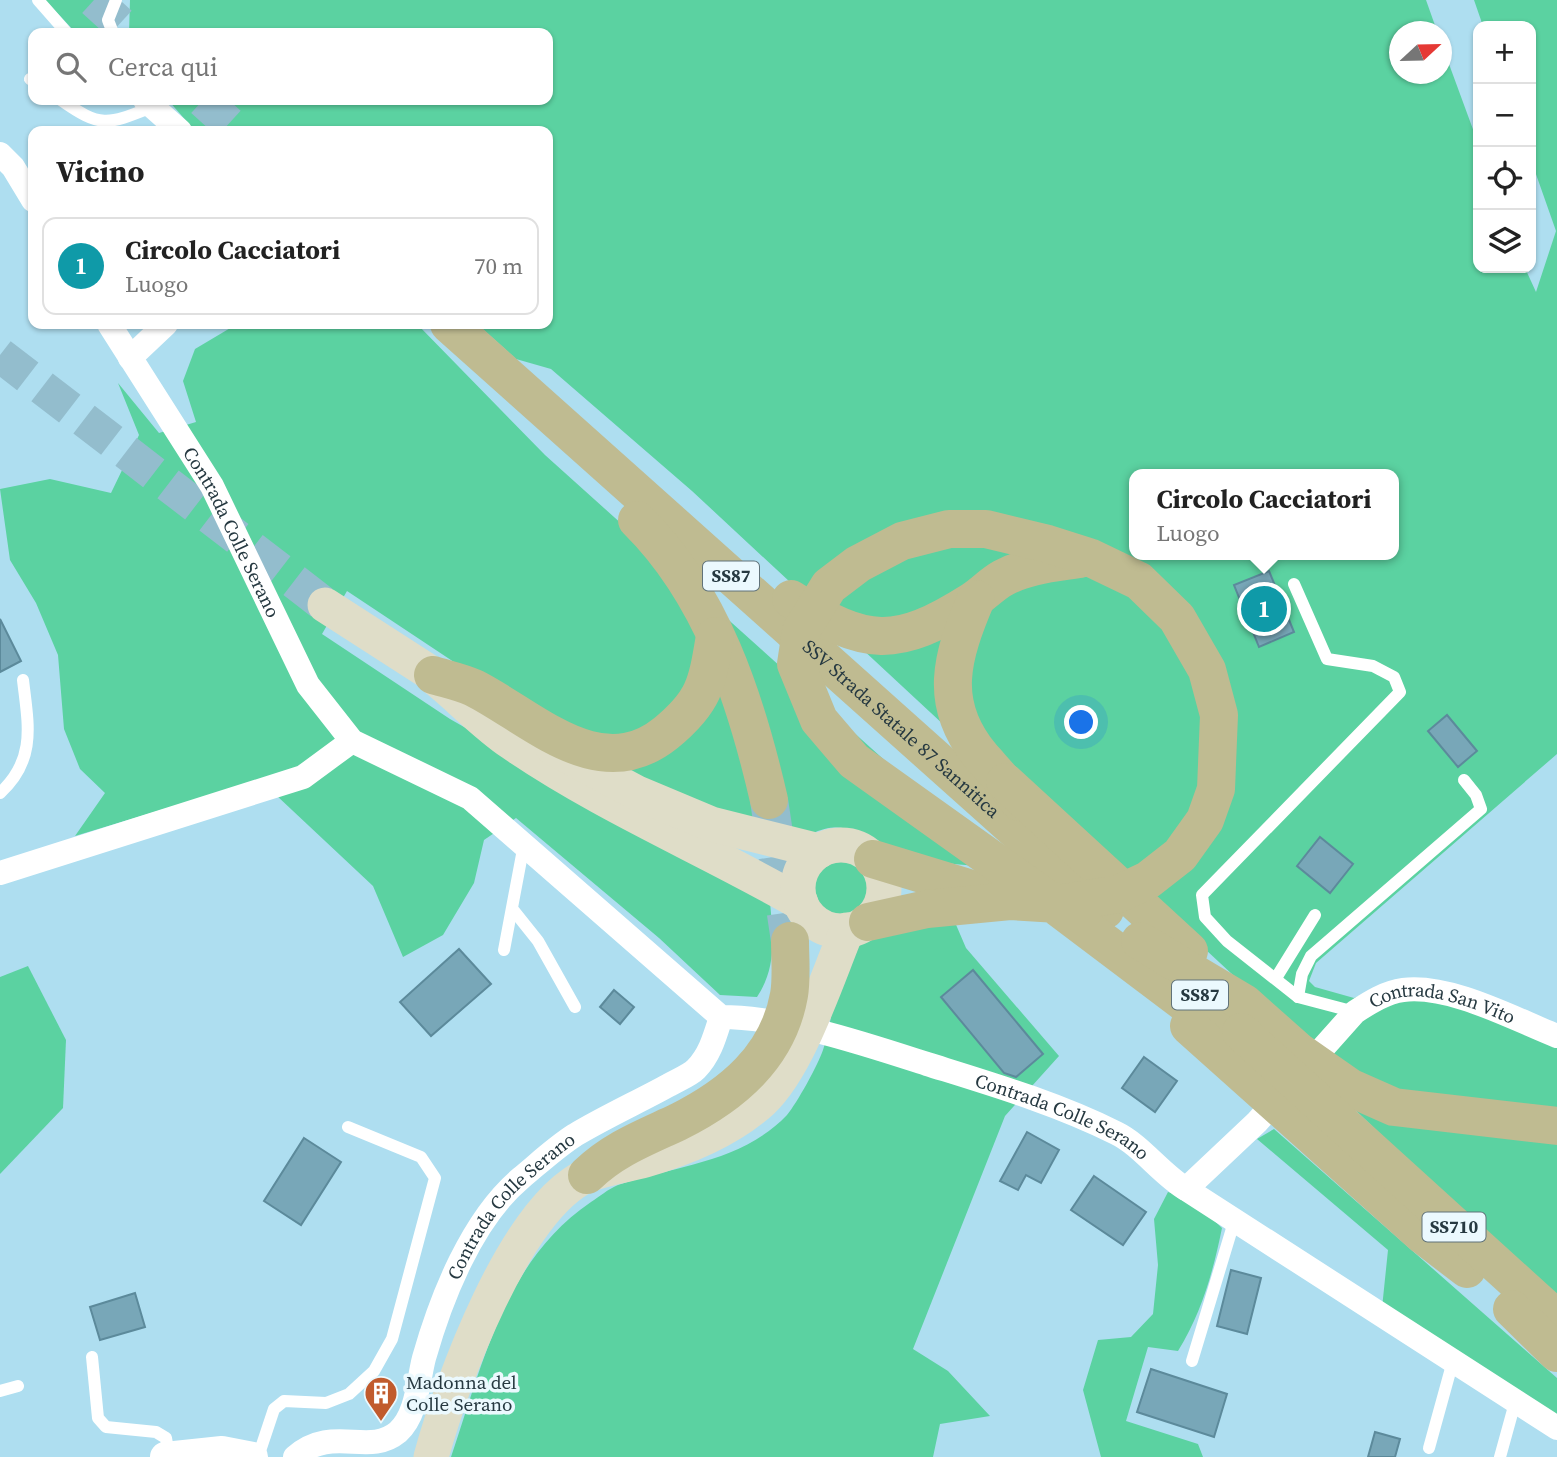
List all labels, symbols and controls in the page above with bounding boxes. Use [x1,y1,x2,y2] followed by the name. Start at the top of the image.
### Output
[1389,21,1452,84] north arrow
[1473,21,1536,273] map controls
[1473,21,1536,84] button: +
[28,28,553,105] search box
[52,48,90,86] icon: search
[108,49,218,85] text: Cerca qui
[1473,84,1536,147] button: −
[1473,147,1536,210] button: locate
[56,151,145,192] text: Vicino
[1473,210,1536,273] button: layers
[125,232,340,268] text: Circolo Cacciatori
[75,250,87,282] text: 1
[474,250,523,282] text: 70 m
[125,268,188,300] text: Luogo
[177,442,286,622] street label: Contrada Colle Serano
[1129,469,1399,560] popup
[1156,481,1372,517] text: Circolo Cacciatori
[1156,517,1220,549] text: Luogo
[703,562,759,590] road number: SS87
[1241,583,1287,635] pin: 1
[797,633,1006,824] street label: SSV Strada Statale 87 Sannitica
[1064,705,1098,739] your location
[1364,976,1519,1030] street label: Contrada San Vito
[1172,980,1228,1010] road number: SS87
[972,1067,1155,1166] street label: Contrada Colle Serano
[440,1126,580,1284] street label: Contrada Colle Serano
[1422,1212,1486,1242] road number: SS710
[406,1369,517,1417] place label: Madonna del Colle Serano
[362,1374,400,1423] building icon: Madonna del Colle Serano

